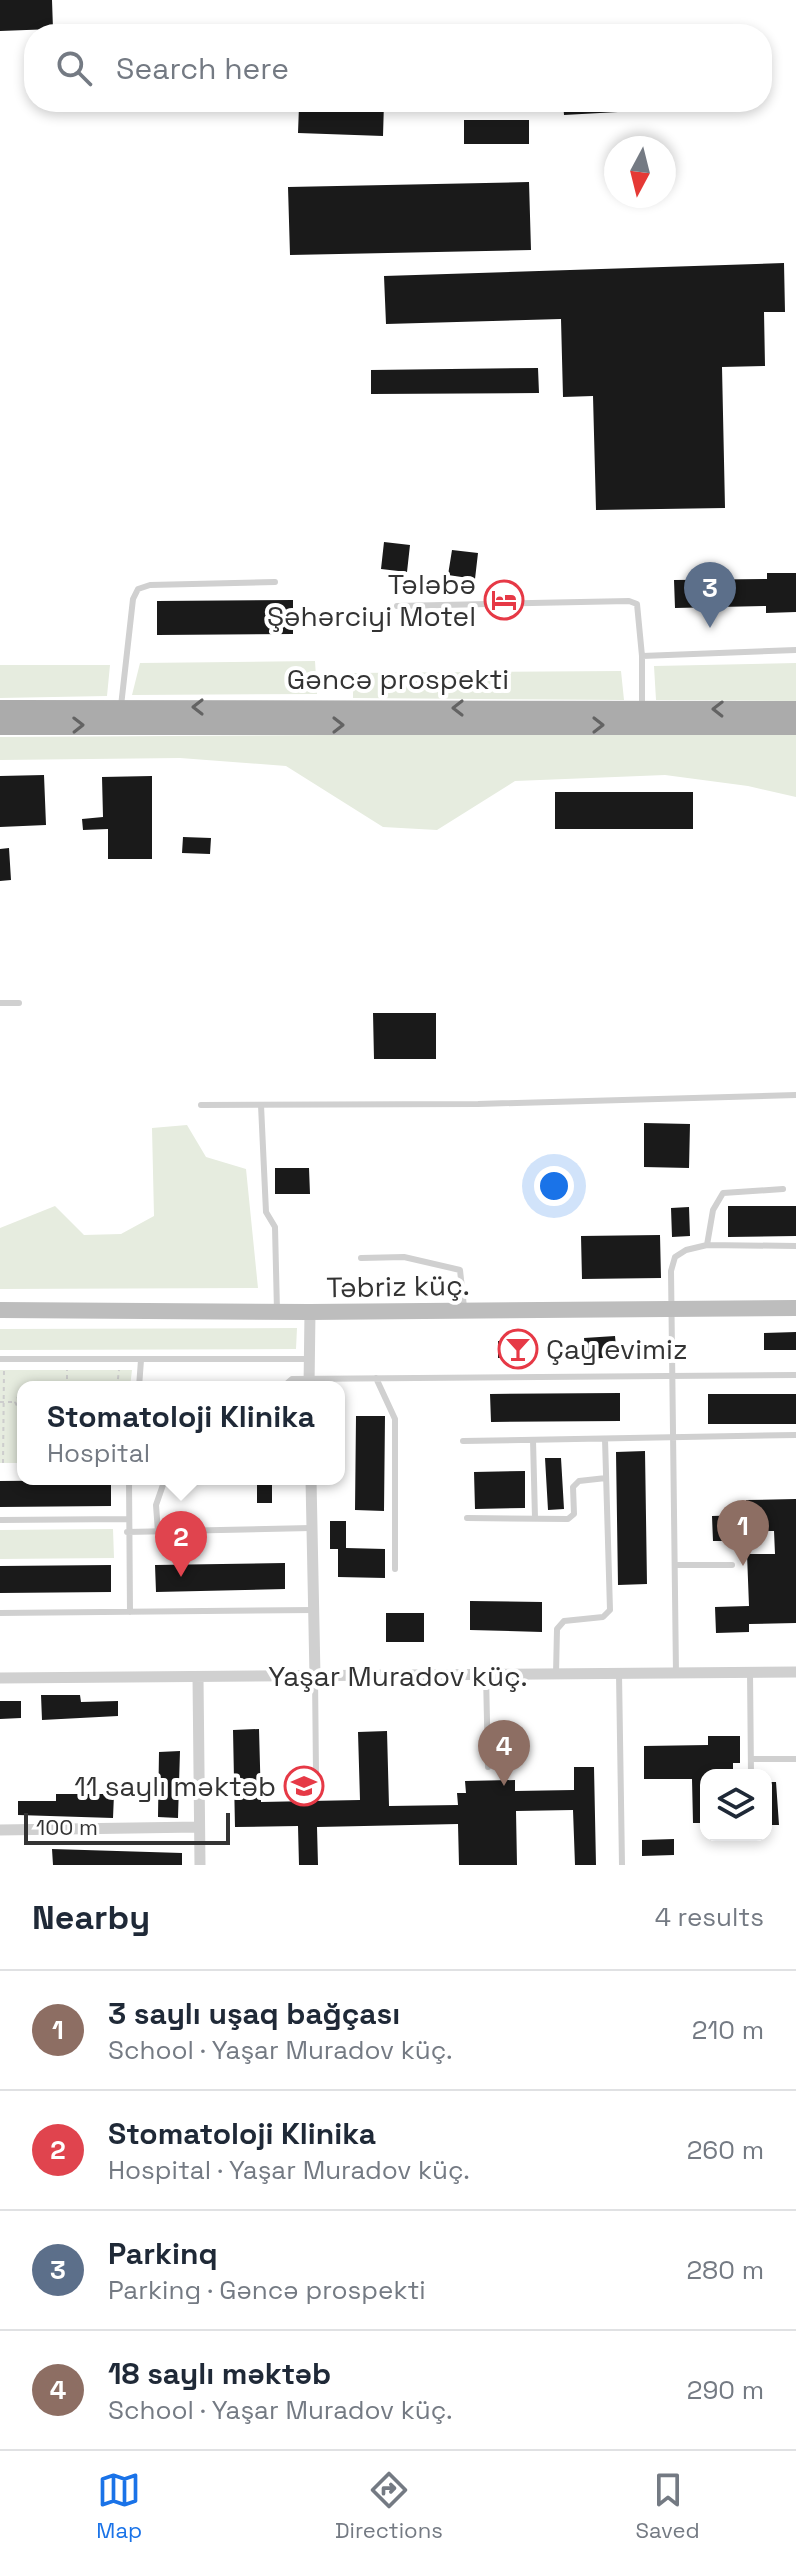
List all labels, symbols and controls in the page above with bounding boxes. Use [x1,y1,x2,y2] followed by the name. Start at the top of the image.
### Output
[24,24,772,112] search box
[52,46,96,90] icon: search
[116,49,289,88] text: Search here
[604,136,676,208] north arrow
[684,562,736,628] pin: 3
[267,566,476,634] place label: Tələbə Şəhərciyi Motel
[483,579,525,621] hotel icon: Tələbə Şəhərciyi Motel
[287,661,509,697] street label: Gəncə prospekti
[191,698,204,716] one-way arrow
[451,699,464,717] one-way arrow
[711,700,724,718] one-way arrow
[72,716,85,734] one-way arrow
[332,716,345,734] one-way arrow
[592,716,605,734] one-way arrow
[534,1166,574,1206] your location
[326,1267,470,1305] street label: Təbriz küç.
[497,1328,539,1370] bar icon: Çay evimiz
[546,1331,688,1367] place label: Çay evimiz
[17,1381,345,1485] popup
[47,1397,315,1436] text: Stomatoloji Klinika
[47,1436,150,1470] text: Hospital
[717,1500,769,1566] pin: 1
[155,1511,207,1577] pin: 2
[268,1658,528,1694] street label: Yaşar Muradov küç.
[478,1720,530,1786] pin: 4
[283,1765,325,1807] school or university icon: 11 saylı məktəb
[74,1768,276,1804] place label: 11 saylı məktəb
[700,1769,772,1841] map controls
[700,1769,772,1841] button: layers
[24,1809,230,1845] scale bar
[36,1813,98,1841] text: 100 m
[32,1896,150,1939] text: Nearby
[655,1900,764,1934] text: 4 results
[108,1994,400,2033] text: 3 saylı uşaq bağçası
[52,2013,64,2047] text: 1
[692,2013,764,2047] text: 210 m
[108,2033,453,2067] text: School · Yaşar Muradov küç.
[108,2114,376,2153] text: Stomatoloji Klinika
[50,2133,66,2167] text: 2
[687,2133,764,2167] text: 260 m
[108,2153,470,2187] text: Hospital · Yaşar Muradov küç.
[108,2234,218,2273] text: Parkinq
[50,2253,66,2287] text: 3
[686,2253,764,2287] text: 280 m
[108,2273,426,2307] text: Parking · Gəncə prospekti
[108,2354,331,2393] text: 18 saylı məktəb
[50,2373,66,2407] text: 4
[687,2373,764,2407] text: 290 m
[108,2393,453,2427] text: School · Yaşar Muradov küç.
[96,2468,142,2544] tab: Map
[335,2468,443,2544] tab: Directions
[635,2468,700,2544] tab: Saved

